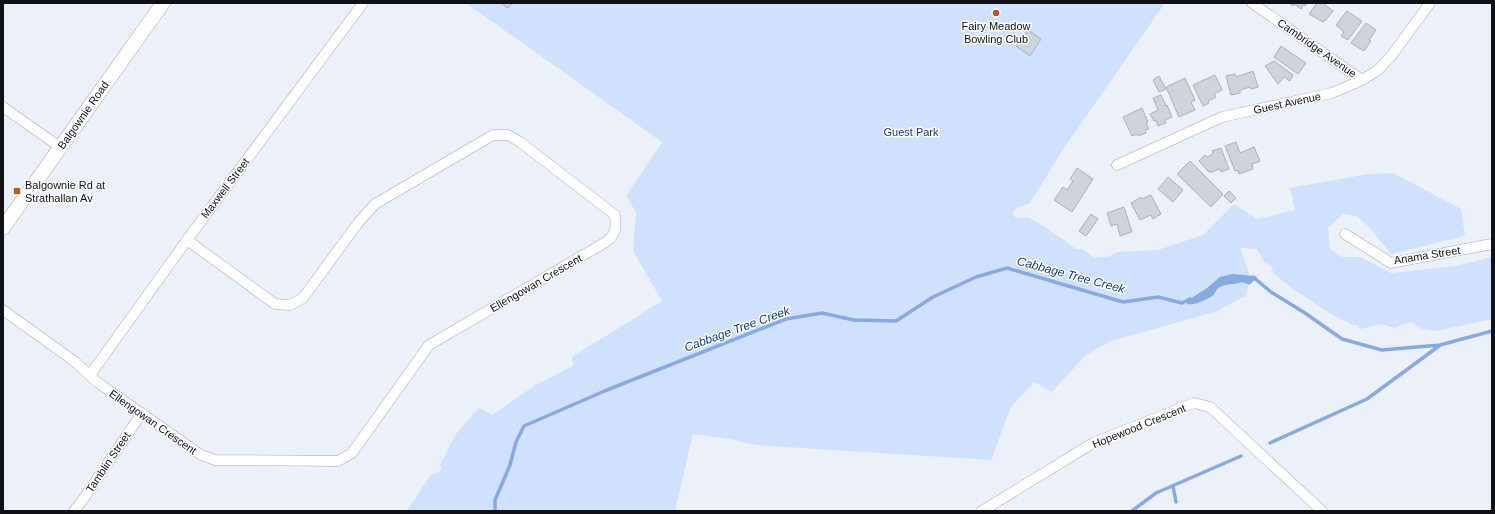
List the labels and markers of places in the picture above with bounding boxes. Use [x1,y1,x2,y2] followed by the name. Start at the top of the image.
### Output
[991,8,1001,18] marker: Fairy Meadow Bowling Club
[961,20,1031,45] place label: Fairy Meadow Bowling Club
[25,179,105,204] place label: Balgownie Rd at Strathallan Av
[12,186,22,196] marker: Balgownie Rd at Strathallan Av

